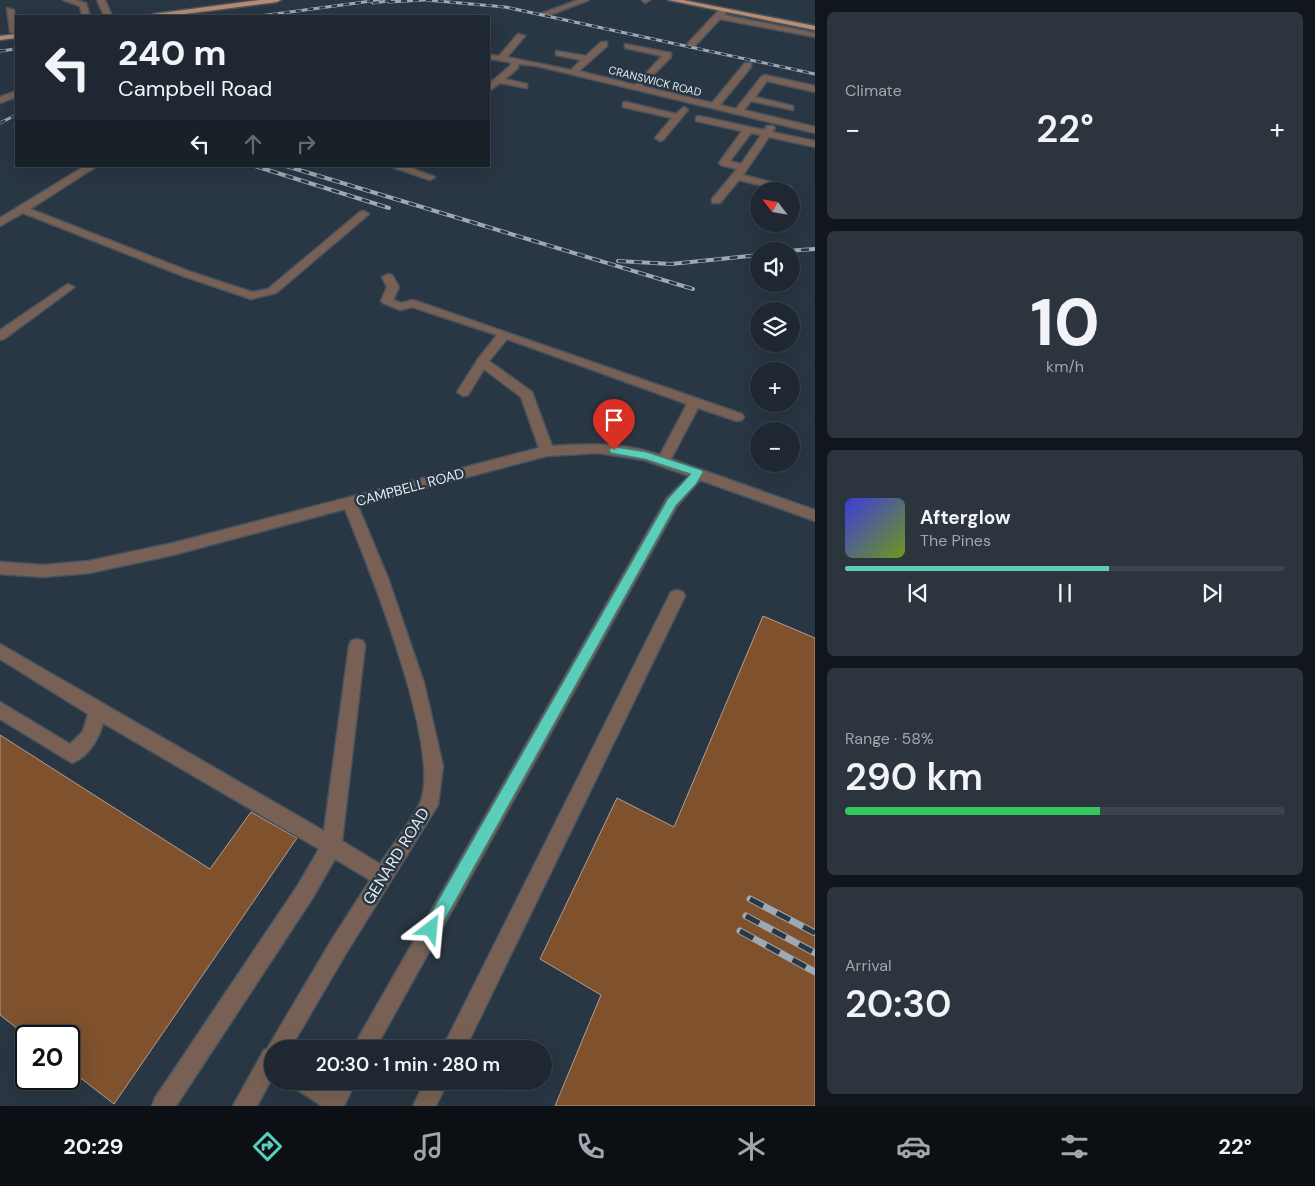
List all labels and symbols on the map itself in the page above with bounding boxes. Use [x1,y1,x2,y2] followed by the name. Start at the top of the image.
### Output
[607,63,703,99] street label: CRANSWICK ROAD
[750,182,800,232] north arrow
[593,399,635,450] pin
[354,464,466,510] street label: CAMPBELL ROAD
[358,804,434,908] street label: GENARD ROAD
[404,902,456,954] position arrow
[15,1025,80,1090] speed limit sign: 20

